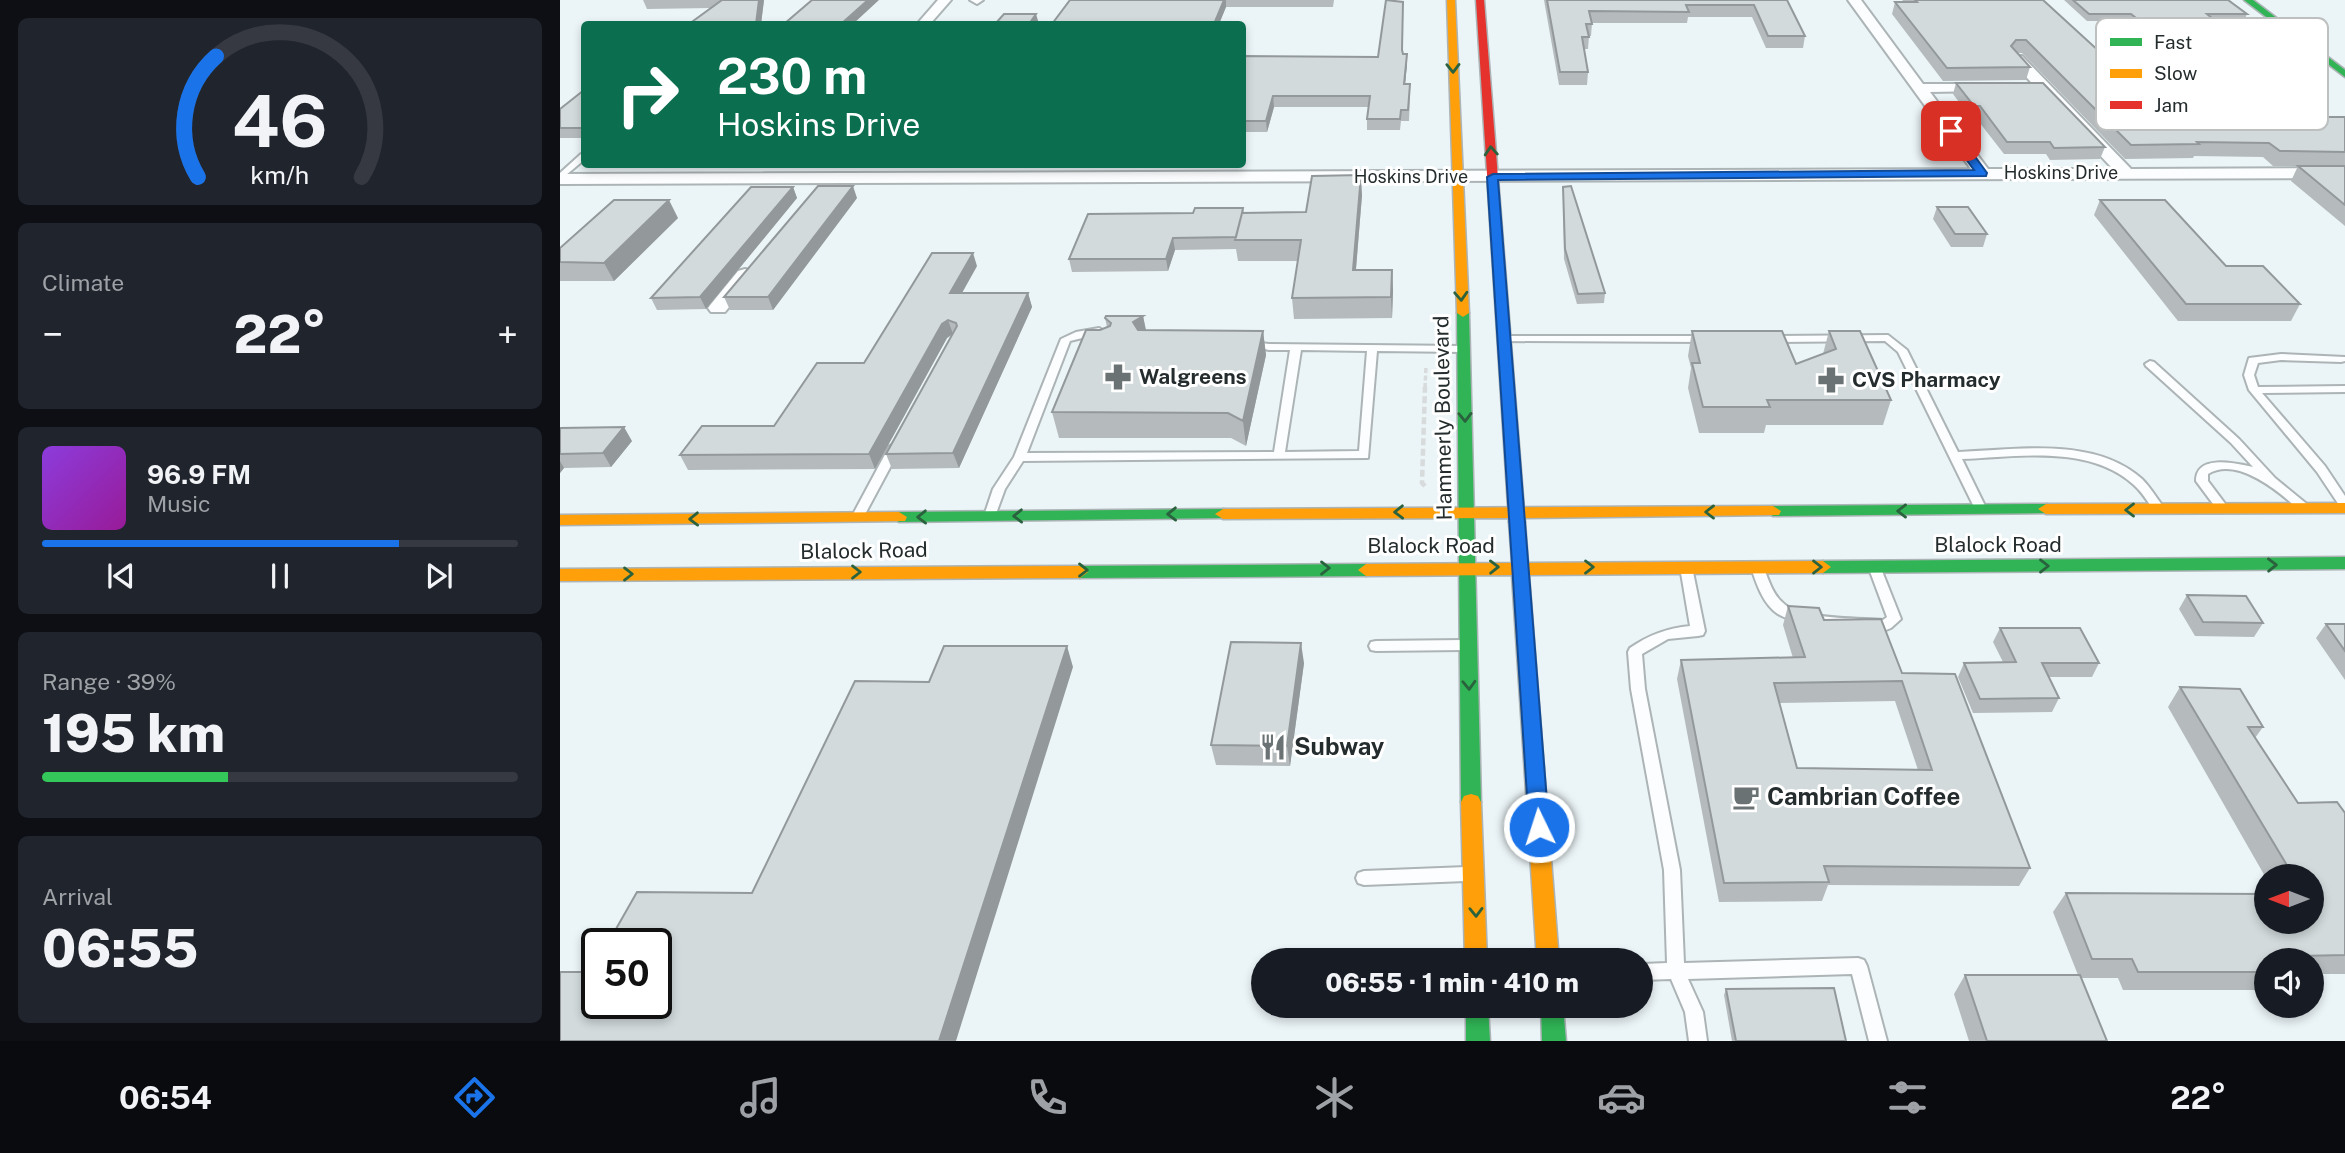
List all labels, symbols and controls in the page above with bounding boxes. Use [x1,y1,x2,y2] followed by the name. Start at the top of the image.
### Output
[2096,18,2328,130] legend
[2154,31,2192,53] text: Fast
[717,47,867,105] text: 230 m
[602,49,693,140] icon: right
[2154,62,2198,84] text: Slow
[1445,63,1461,74] one-way arrow
[232,79,328,164] text: 46
[2154,94,2188,116] text: Jam
[1921,101,1981,161] pin
[717,106,920,143] text: Hoskins Drive
[1932,112,1970,150] icon: arrive
[1484,145,1499,156] one-way arrow
[251,160,309,190] text: km/h
[2004,162,2118,183] street label: Hoskins Drive
[1354,166,1468,187] street label: Hoskins Drive
[42,269,124,296] text: Climate
[1454,290,1469,301] one-way arrow
[234,304,326,365] text: 22°
[42,312,63,357] text: −
[497,312,518,357] text: +
[1428,315,1457,521] street label: Hammerly Boulevard
[1103,362,1133,392] pharmacy icon: Walgreens
[1139,364,1247,389] place label: Walgreens
[1816,365,1846,395] pharmacy icon: CVS Pharmacy
[1852,367,2001,392] place label: CVS Pharmacy
[1458,412,1473,423] one-way arrow
[147,459,251,490] text: 96.9 FM
[147,490,211,517] text: Music
[2124,502,2135,518] one-way arrow
[1897,503,1907,519] one-way arrow
[1393,504,1404,520] one-way arrow
[1705,504,1715,520] one-way arrow
[1166,507,1177,522] one-way arrow
[1012,508,1022,524] one-way arrow
[916,509,926,525] one-way arrow
[688,511,699,527] one-way arrow
[1934,532,2062,557] street label: Blalock Road
[1367,533,1495,558] street label: Blalock Road
[800,537,928,564] street label: Blalock Road
[102,557,140,595] icon: previous
[261,557,299,595] icon: pause
[420,557,458,595] icon: next
[2267,557,2277,573] one-way arrow
[2039,558,2050,574] one-way arrow
[1489,559,1500,575] one-way arrow
[1584,559,1595,575] one-way arrow
[1812,559,1822,575] one-way arrow
[1320,560,1330,576] one-way arrow
[1078,562,1089,578] one-way arrow
[851,564,861,580] one-way arrow
[623,566,634,582] one-way arrow
[42,668,176,695] text: Range · 39%
[1461,680,1476,691] one-way arrow
[42,703,225,764] text: 195 km
[1258,732,1288,762] restaurant icon: Subway
[1294,732,1385,760] place label: Subway
[1731,782,1761,812] cafe icon: Cambrian Coffee
[1767,782,1960,810] place label: Cambrian Coffee
[1502,790,1576,864] position arrow
[2254,864,2324,934] north arrow
[2254,864,2324,1018] map controls
[42,883,113,910] text: Arrival
[1468,908,1484,918] one-way arrow
[42,918,198,979] text: 06:55
[581,928,672,1019] speed limit sign: 50
[2254,948,2324,1018] button: sound
[1325,967,1579,998] text: 06:55 · 1 min · 410 m
[450,1073,499,1122] icon: directions
[736,1073,785,1122] icon: music
[1023,1073,1072,1122] icon: phone
[1310,1073,1359,1122] icon: climate
[1597,1073,1646,1122] icon: car
[1883,1073,1932,1122] icon: filters
[119,1079,212,1116] text: 06:54
[2170,1079,2226,1116] text: 22°

